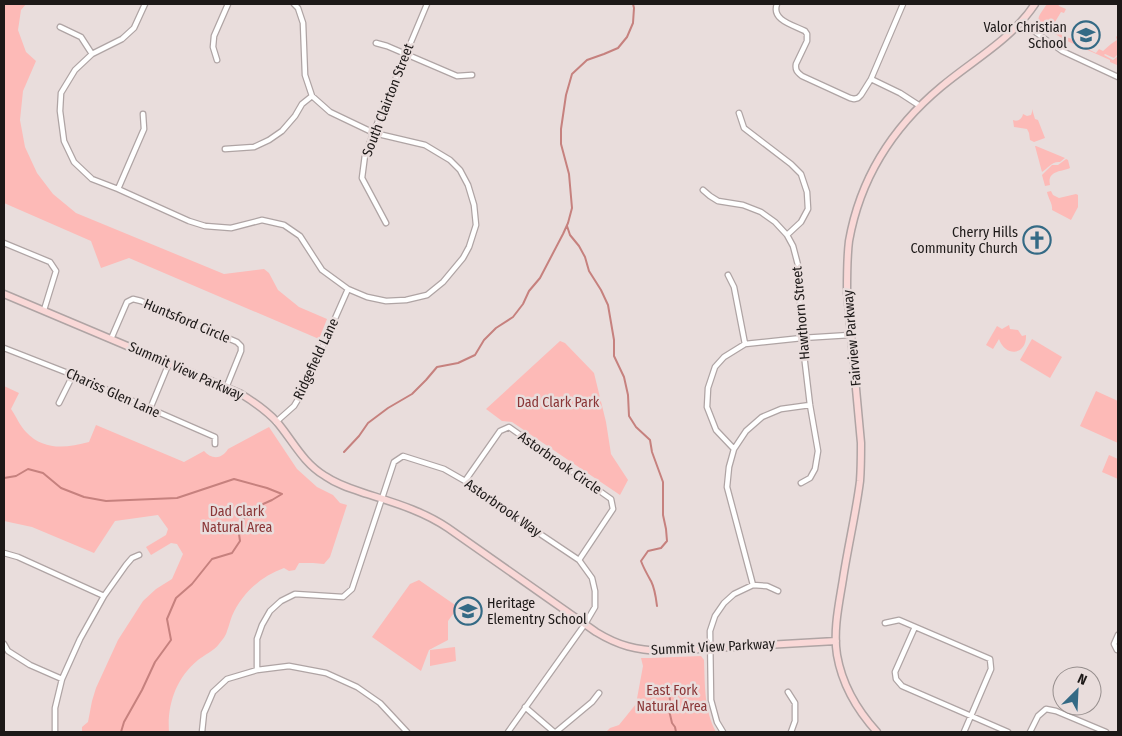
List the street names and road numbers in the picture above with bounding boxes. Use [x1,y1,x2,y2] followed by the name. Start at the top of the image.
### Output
[359,41,418,159] street label: South Clairton Street
[788,265,814,360] street label: Hawthorn Street
[839,288,865,387] street label: Fairview Parkway
[141,295,233,347] street label: Huntsford Circle
[290,316,342,402] street label: Ridgefield Lane
[126,338,247,404] street label: Summit View Parkway
[63,365,163,421] street label: Chariss Glen Lane
[515,428,605,498] street label: Astorbrook Circle
[462,475,545,541] street label: Astorbrook Way
[651,635,776,659] street label: Summit View Parkway

